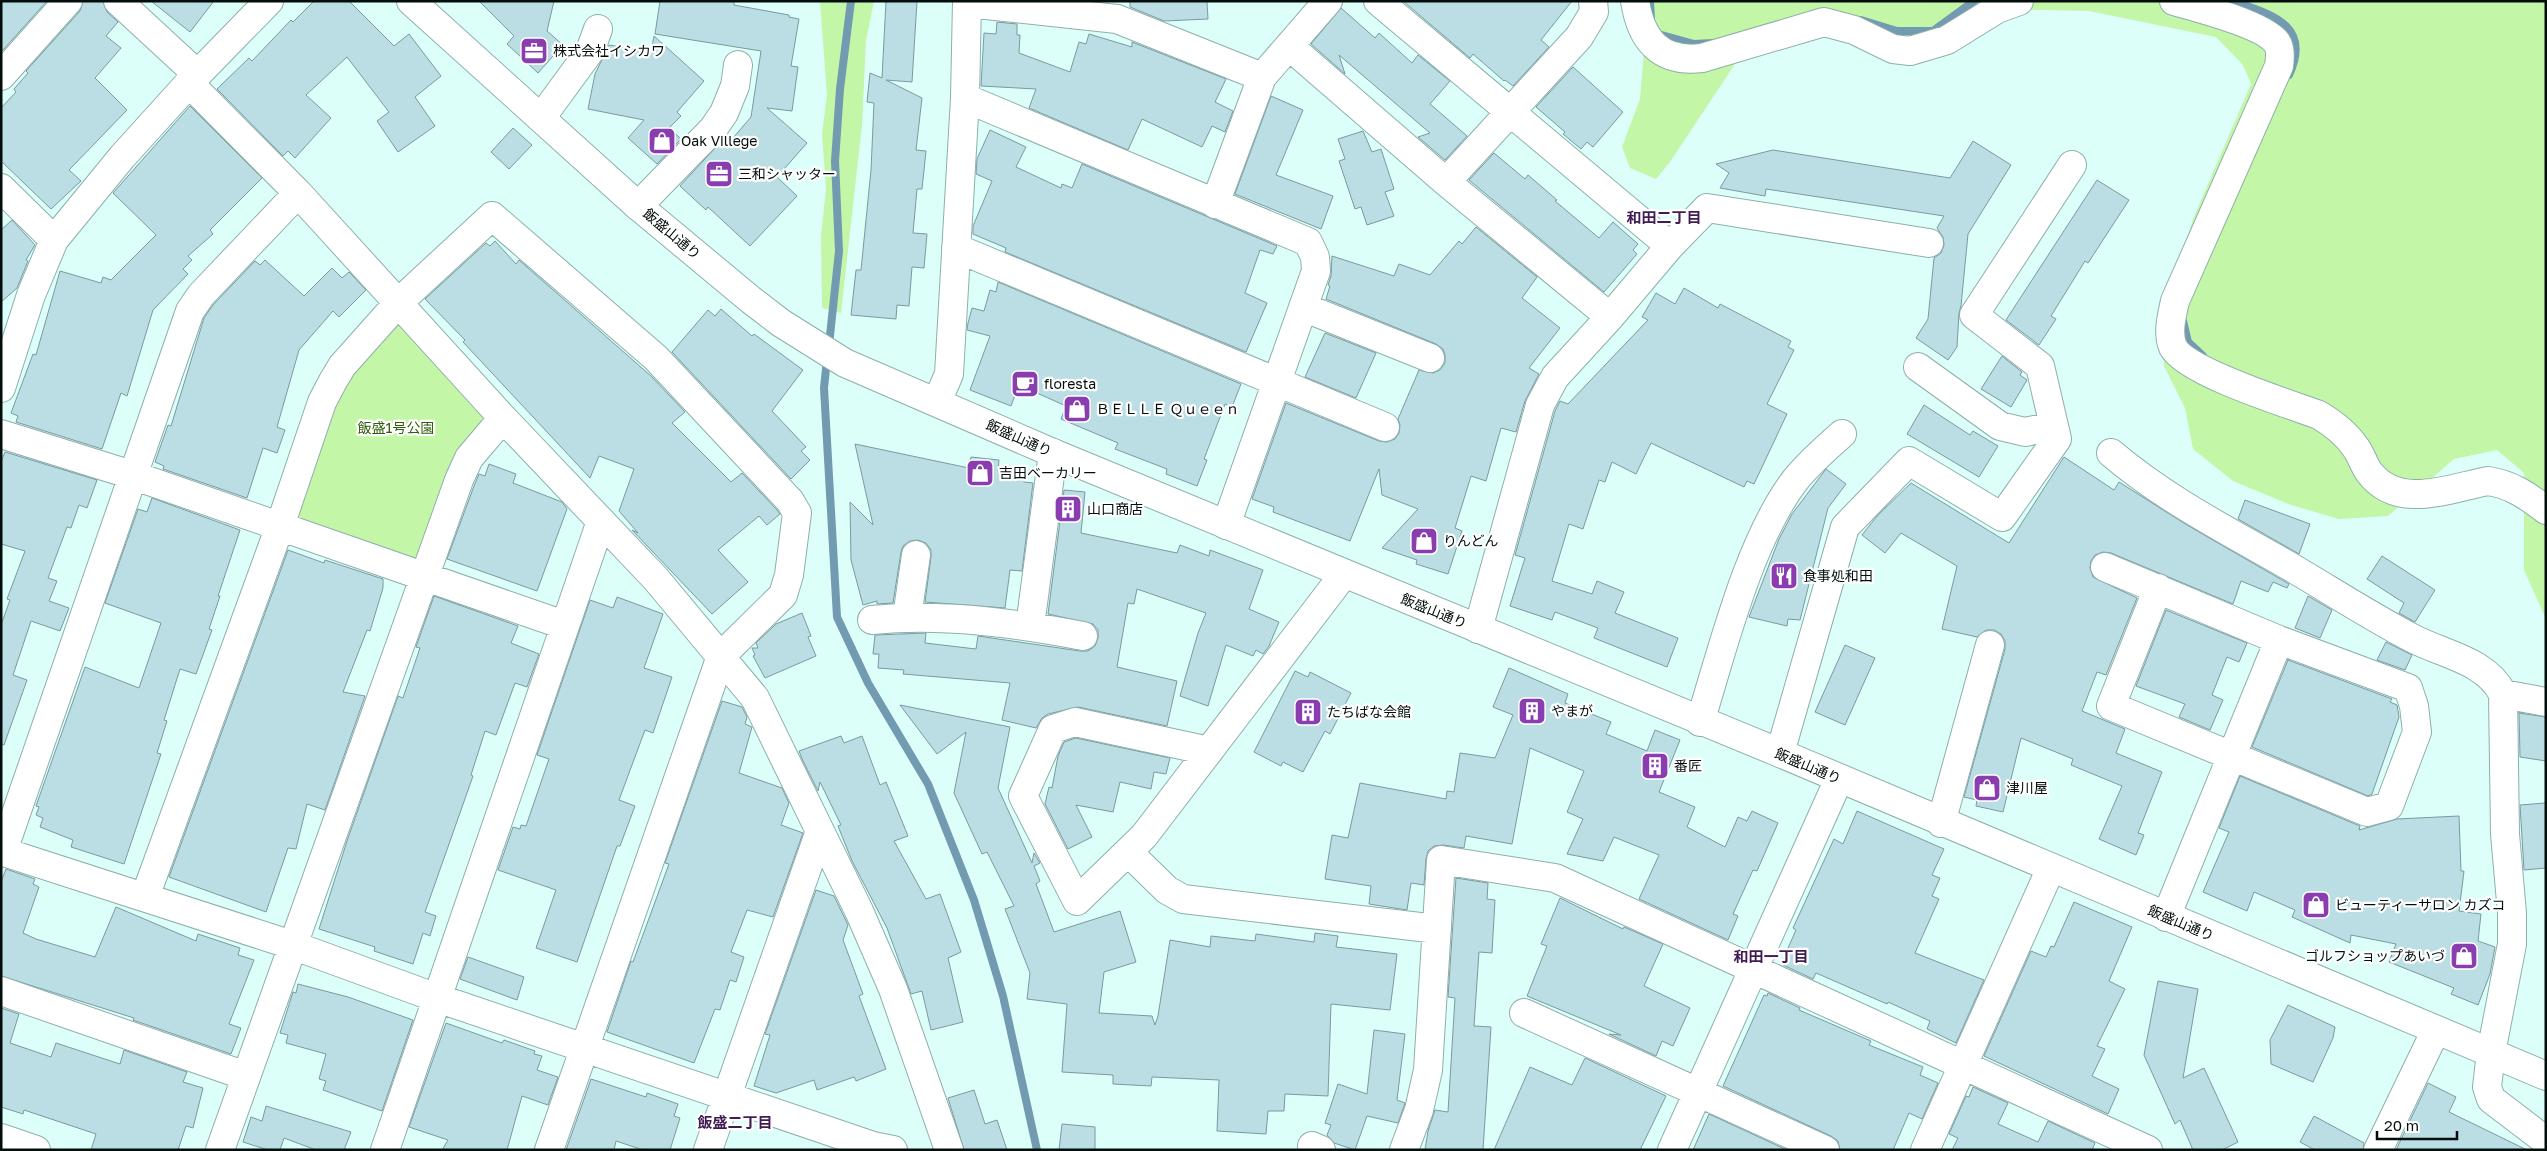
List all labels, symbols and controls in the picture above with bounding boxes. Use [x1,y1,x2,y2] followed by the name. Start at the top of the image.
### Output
[519,36,549,66] office icon: 株式会社イシカワ
[553,42,665,59] place label: 株式会社イシカワ
[647,126,677,156] shop icon: Oak Villege
[681,132,757,149] place label: Oak Villege
[704,159,734,189] office icon: 三和シャッター
[738,165,836,182] place label: 三和シャッター
[640,205,705,263] street label: 飯盛山通り
[1626,208,1702,226] district label: 和田二丁目
[1010,369,1040,399] cafe icon: floresta
[1044,375,1096,392] place label: floresta
[1062,394,1092,424] shop icon: ＢＥＬＬＥ Ｑｕｅｅｎ
[1096,400,1240,417] place label: ＢＥＬＬＥ Ｑｕｅｅｎ
[984,416,1055,460] street label: 飯盛山通り
[358,419,434,436] park label: 飯盛1号公園
[965,458,995,488] shop icon: 吉田ベーカリー
[999,464,1097,481] place label: 吉田ベーカリー
[1053,494,1083,524] building icon: 山口商店
[1087,500,1143,517] place label: 山口商店
[1409,526,1439,556] shop icon: りんどん
[1443,532,1499,549] place label: りんどん
[1769,561,1799,591] restaurant icon: 食事処和田
[1803,567,1873,584] place label: 食事処和田
[1399,590,1470,632] street label: 飯盛山通り
[1517,696,1547,726] building icon: やまが
[1293,697,1323,727] building icon: たちばな会館
[1551,702,1593,719] place label: やまが
[1327,703,1411,720] place label: たちばな会館
[1773,744,1844,787] street label: 飯盛山通り
[1640,751,1670,781] building icon: 番匠
[1674,757,1702,774] place label: 番匠
[1972,773,2002,803] shop icon: 津川屋
[2006,779,2048,796] place label: 津川屋
[2301,890,2331,920] shop icon: ビューティーサロン カズコ
[2335,896,2505,913] place label: ビューティーサロン カズコ
[2146,901,2217,944] street label: 飯盛山通り
[2449,941,2479,971] shop icon: ゴルフショップあいづ
[1733,947,1809,965] district label: 和田一丁目
[2305,947,2445,964] place label: ゴルフショップあいづ
[2377,1108,2457,1140] scale bar
[697,1113,773,1131] district label: 飯盛二丁目
[2384,1116,2419,1134] text: 20 m

